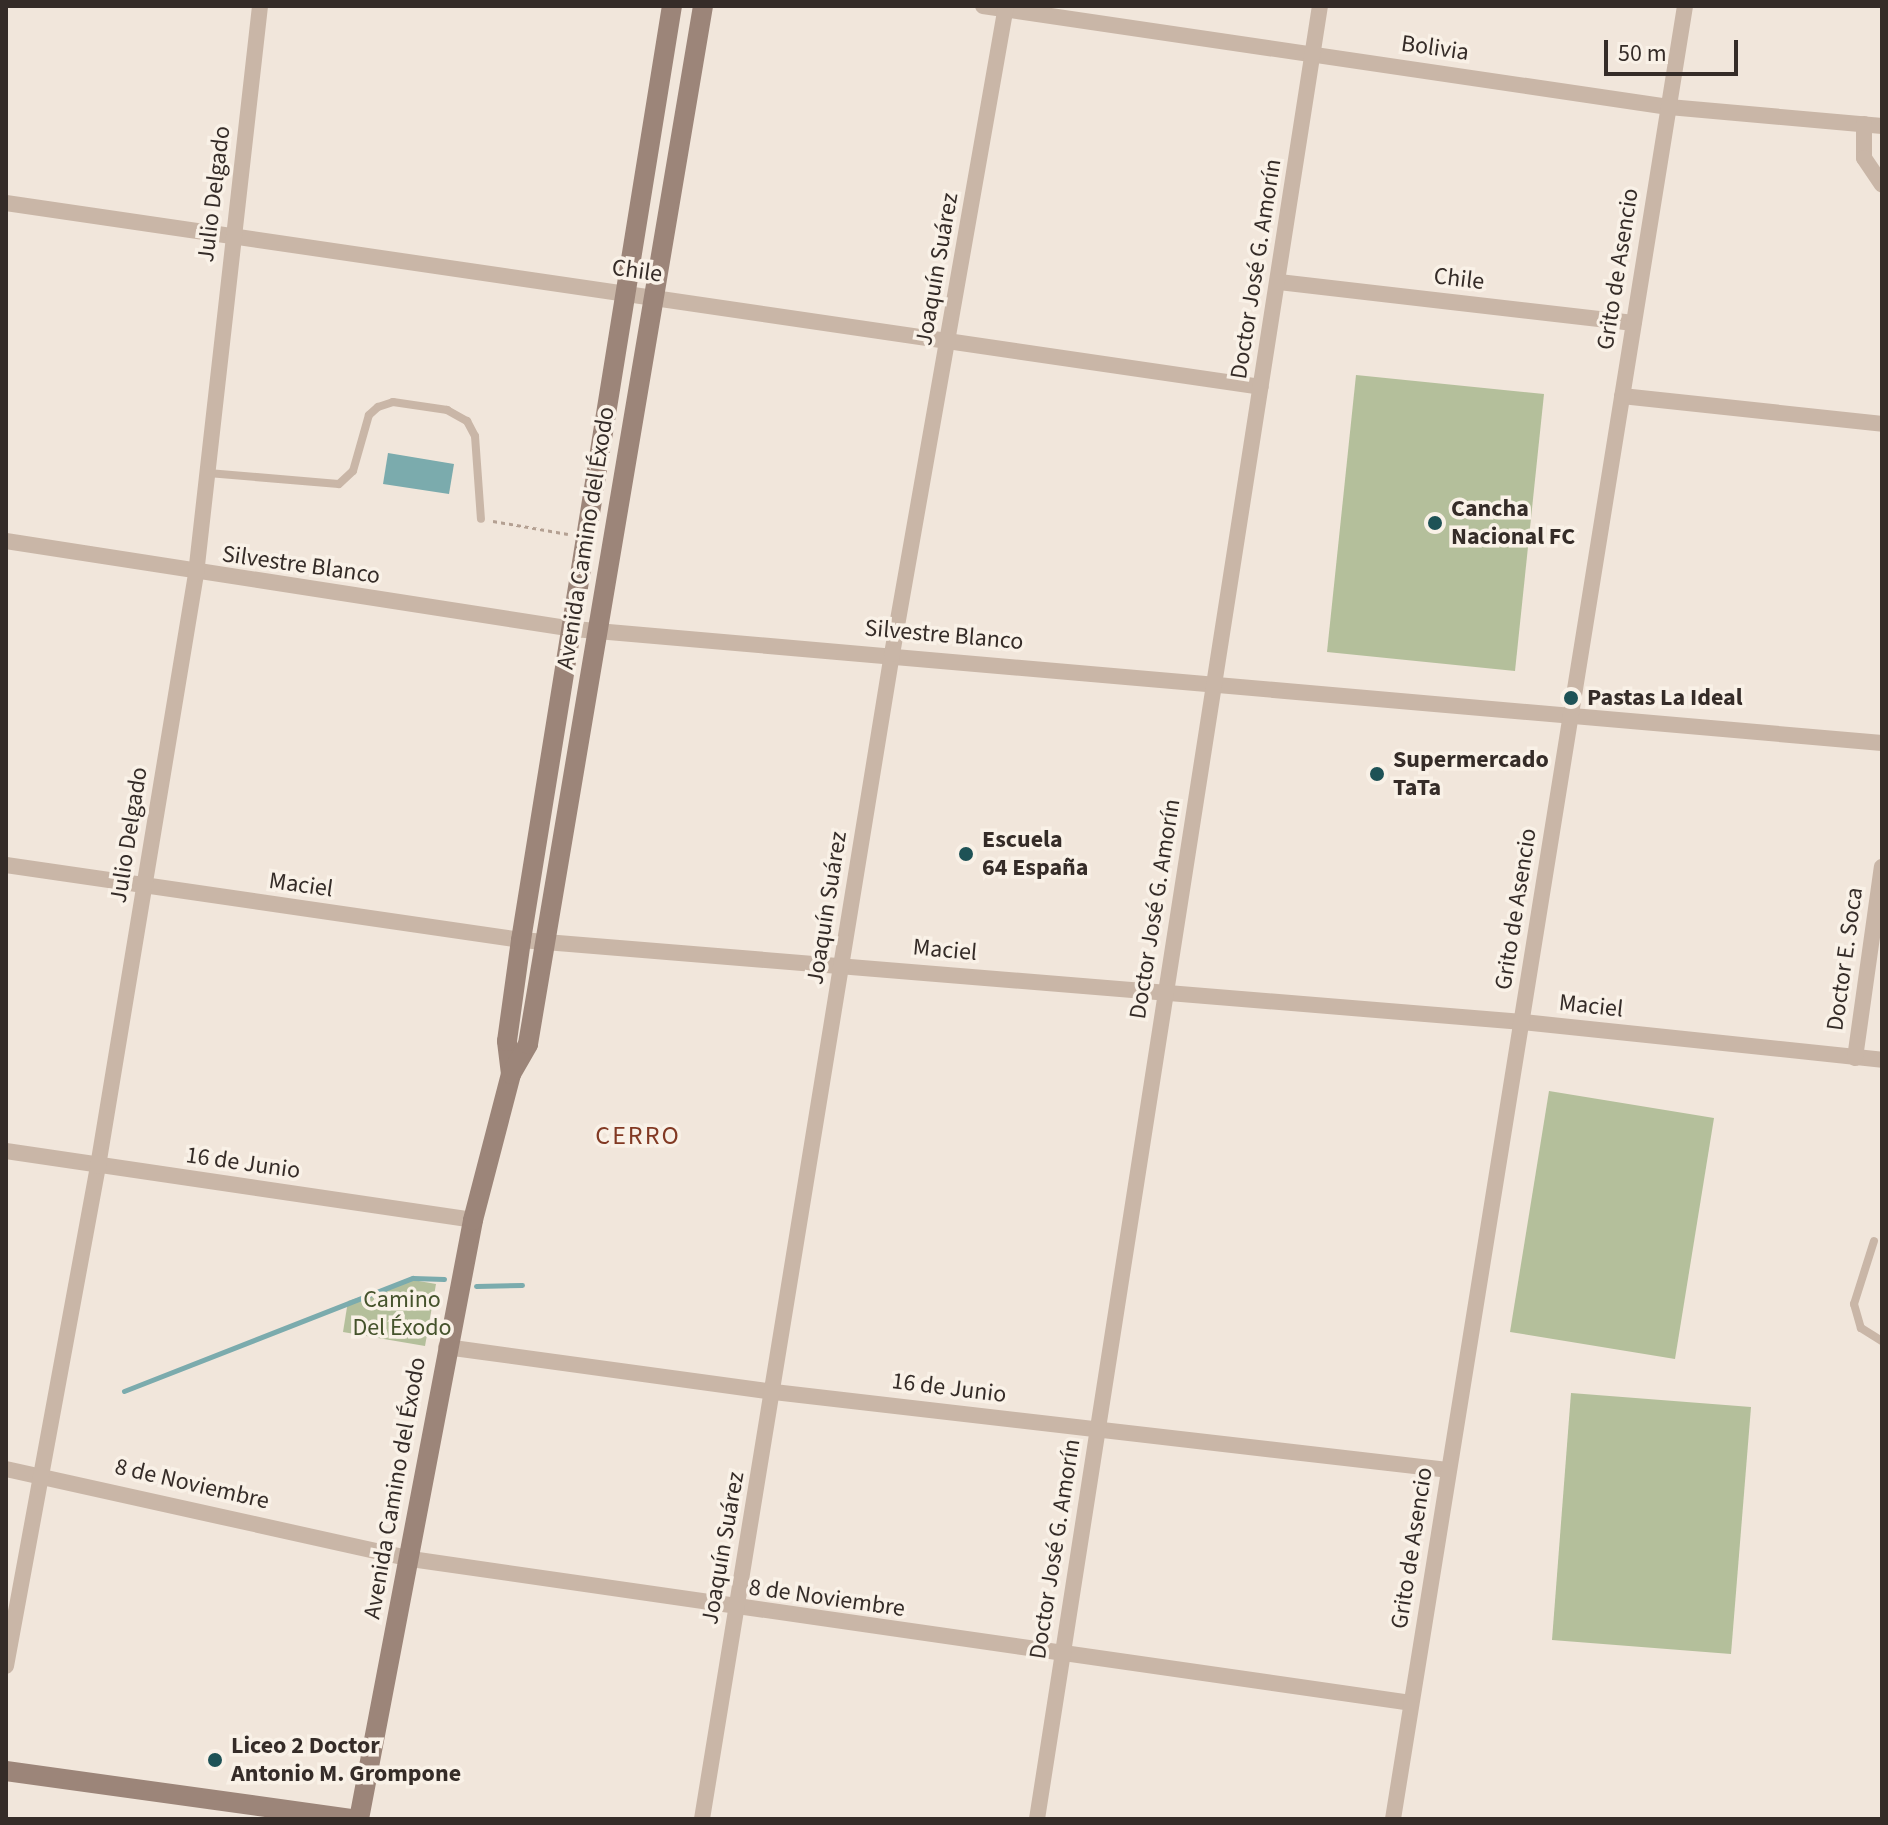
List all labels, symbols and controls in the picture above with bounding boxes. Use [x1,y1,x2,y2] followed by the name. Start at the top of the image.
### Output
[1608,24,1742,74] scale bar
[1399,29,1471,67] street label: Bolivia
[1618,36,1667,71] text: 50 m
[191,124,237,264] street label: Julio Delgado
[1224,157,1288,381] street label: Doctor José G. Amorín
[1591,186,1645,352] street label: Grito de Asencio
[909,190,965,348] street label: Joaquín Suárez
[610,253,664,289] street label: Chile
[1432,262,1486,296] street label: Chile
[551,405,621,671] street label: Avenida Camino del Éxodo
[1451,495,1575,551] place label: Cancha Nacional FC
[1426,514,1444,532] marker: Cancha Nacional FC
[220,540,382,590] street label: Silvestre Blanco
[863,614,1025,656] street label: Silvestre Blanco
[1587,684,1743,712] place label: Pastas La Ideal
[1562,689,1580,707] marker: Pastas La Ideal
[1393,746,1549,802] place label: Supermercado TaTa
[104,765,154,905] street label: Julio Delgado
[1368,765,1386,783] marker: Supermercado TaTa
[1123,797,1187,1021] street label: Doctor José G. Amorín
[982,826,1088,882] place label: Escuela 64 España
[1489,826,1543,992] street label: Grito de Asencio
[801,829,853,987] street label: Joaquín Suárez
[957,845,975,863] marker: Escuela 64 España
[267,866,335,904] street label: Maciel
[1821,885,1869,1033] street label: Doctor E. Soca
[912,933,978,967] street label: Maciel
[1557,988,1625,1024] street label: Maciel
[595,1120,681,1152] district label: CERRO
[184,1141,302,1185] street label: 16 de Junio
[352,1286,452,1342] park label: Camino Del Éxodo
[358,1355,432,1621] street label: Avenida Camino del Éxodo
[890,1367,1008,1409] street label: 16 de Junio
[1023,1437,1087,1661] street label: Doctor José G. Amorín
[112,1452,272,1516] street label: 8 de Noviembre
[1385,1465,1439,1631] street label: Grito de Asencio
[695,1469,751,1627] street label: Joaquín Suárez
[747,1573,907,1623] street label: 8 de Noviembre
[231,1732,461,1788] place label: Liceo 2 Doctor Antonio M. Grompone
[206,1751,224,1769] marker: Liceo 2 Doctor Antonio M. Grompone

